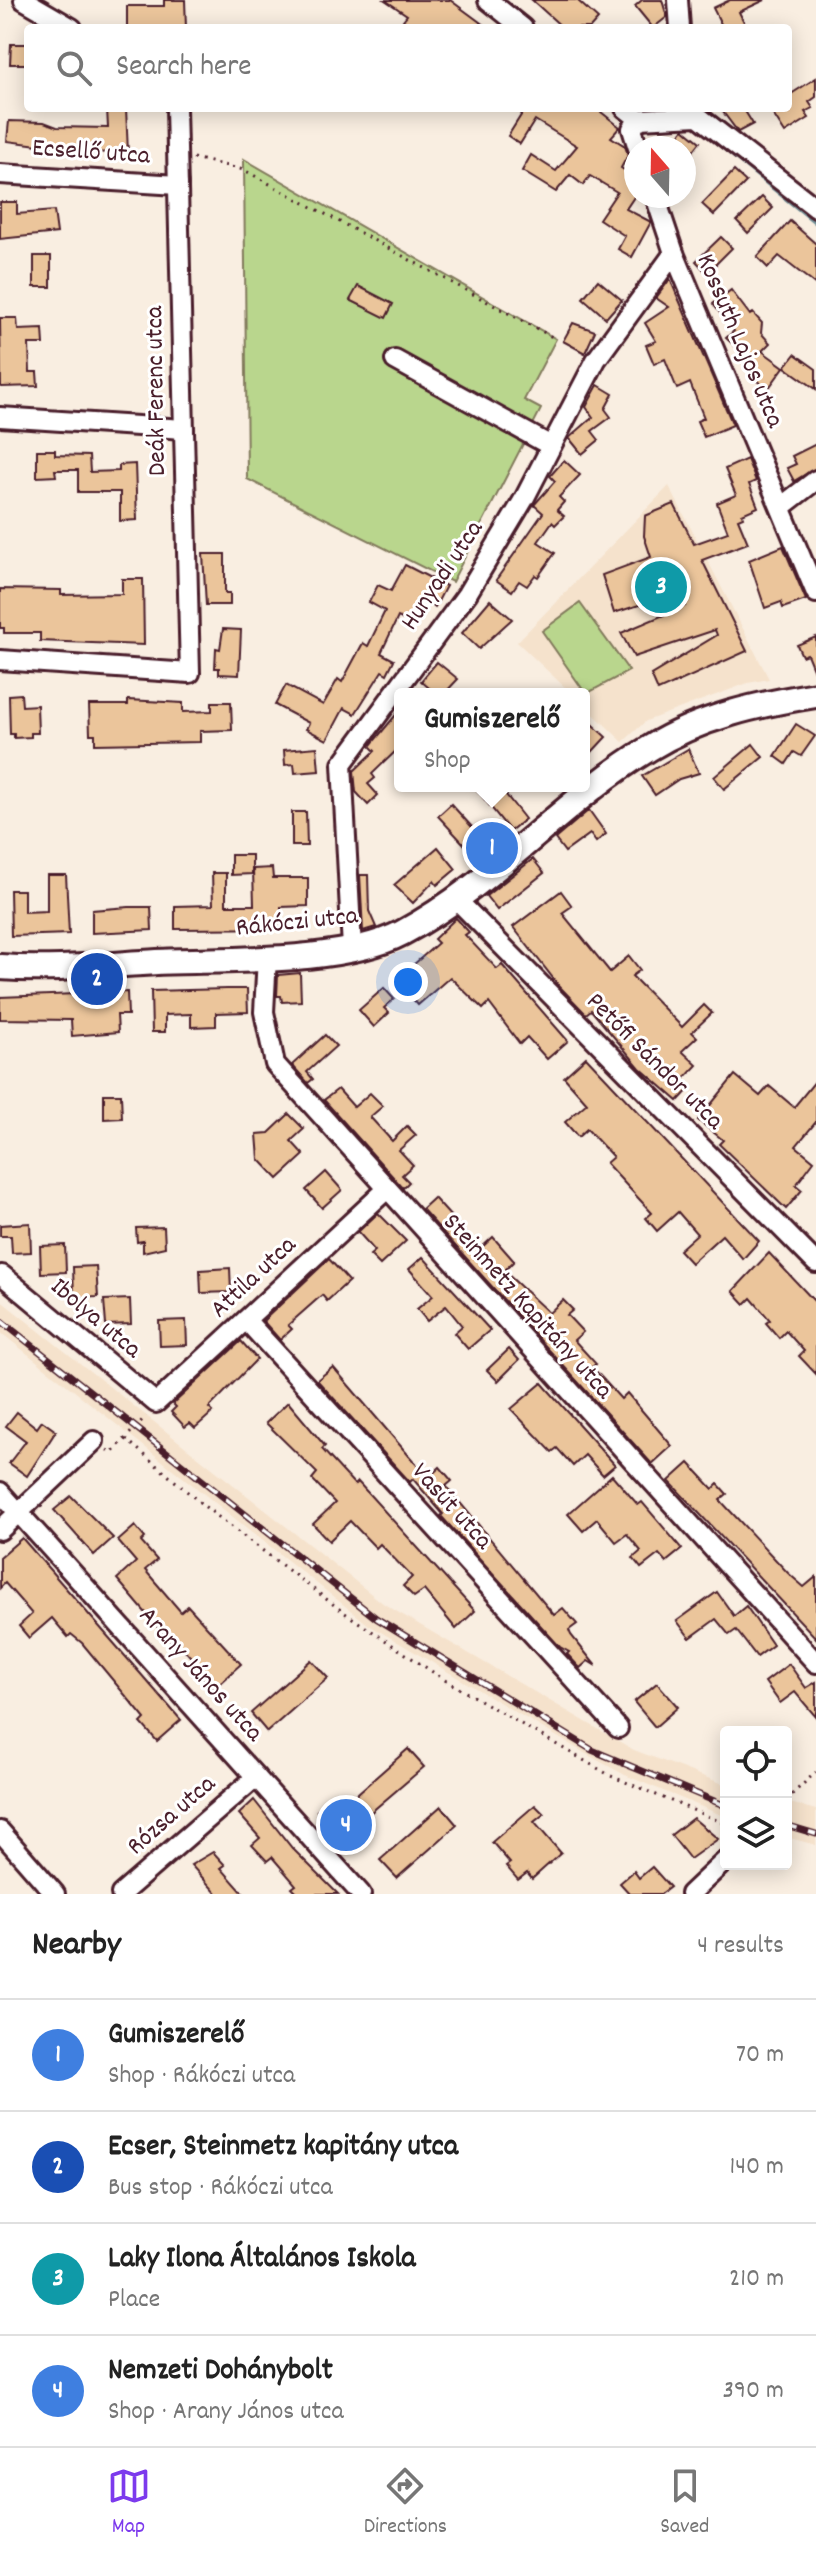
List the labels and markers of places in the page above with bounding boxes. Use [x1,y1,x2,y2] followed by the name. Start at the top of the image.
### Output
[635,557,687,617] pin: 3
[466,818,518,878] pin: 1
[71,949,123,1009] pin: 2
[320,1795,372,1855] pin: 4

